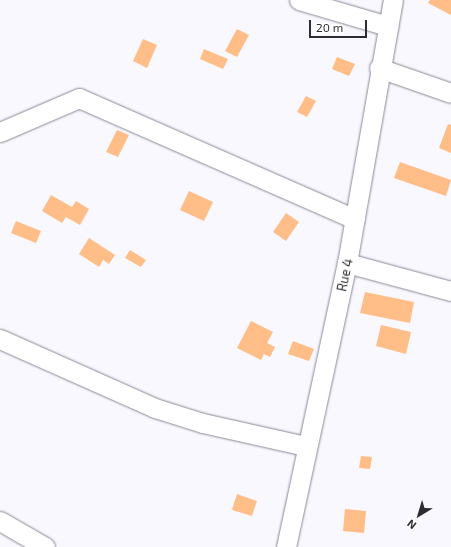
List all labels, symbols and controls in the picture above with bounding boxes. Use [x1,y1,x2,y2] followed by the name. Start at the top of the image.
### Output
[311,12,369,38] scale bar
[316,20,343,34] text: 20 m
[334,257,356,293] street label: Rue 4
[399,495,439,535] north arrow
[404,517,418,532] text: N

